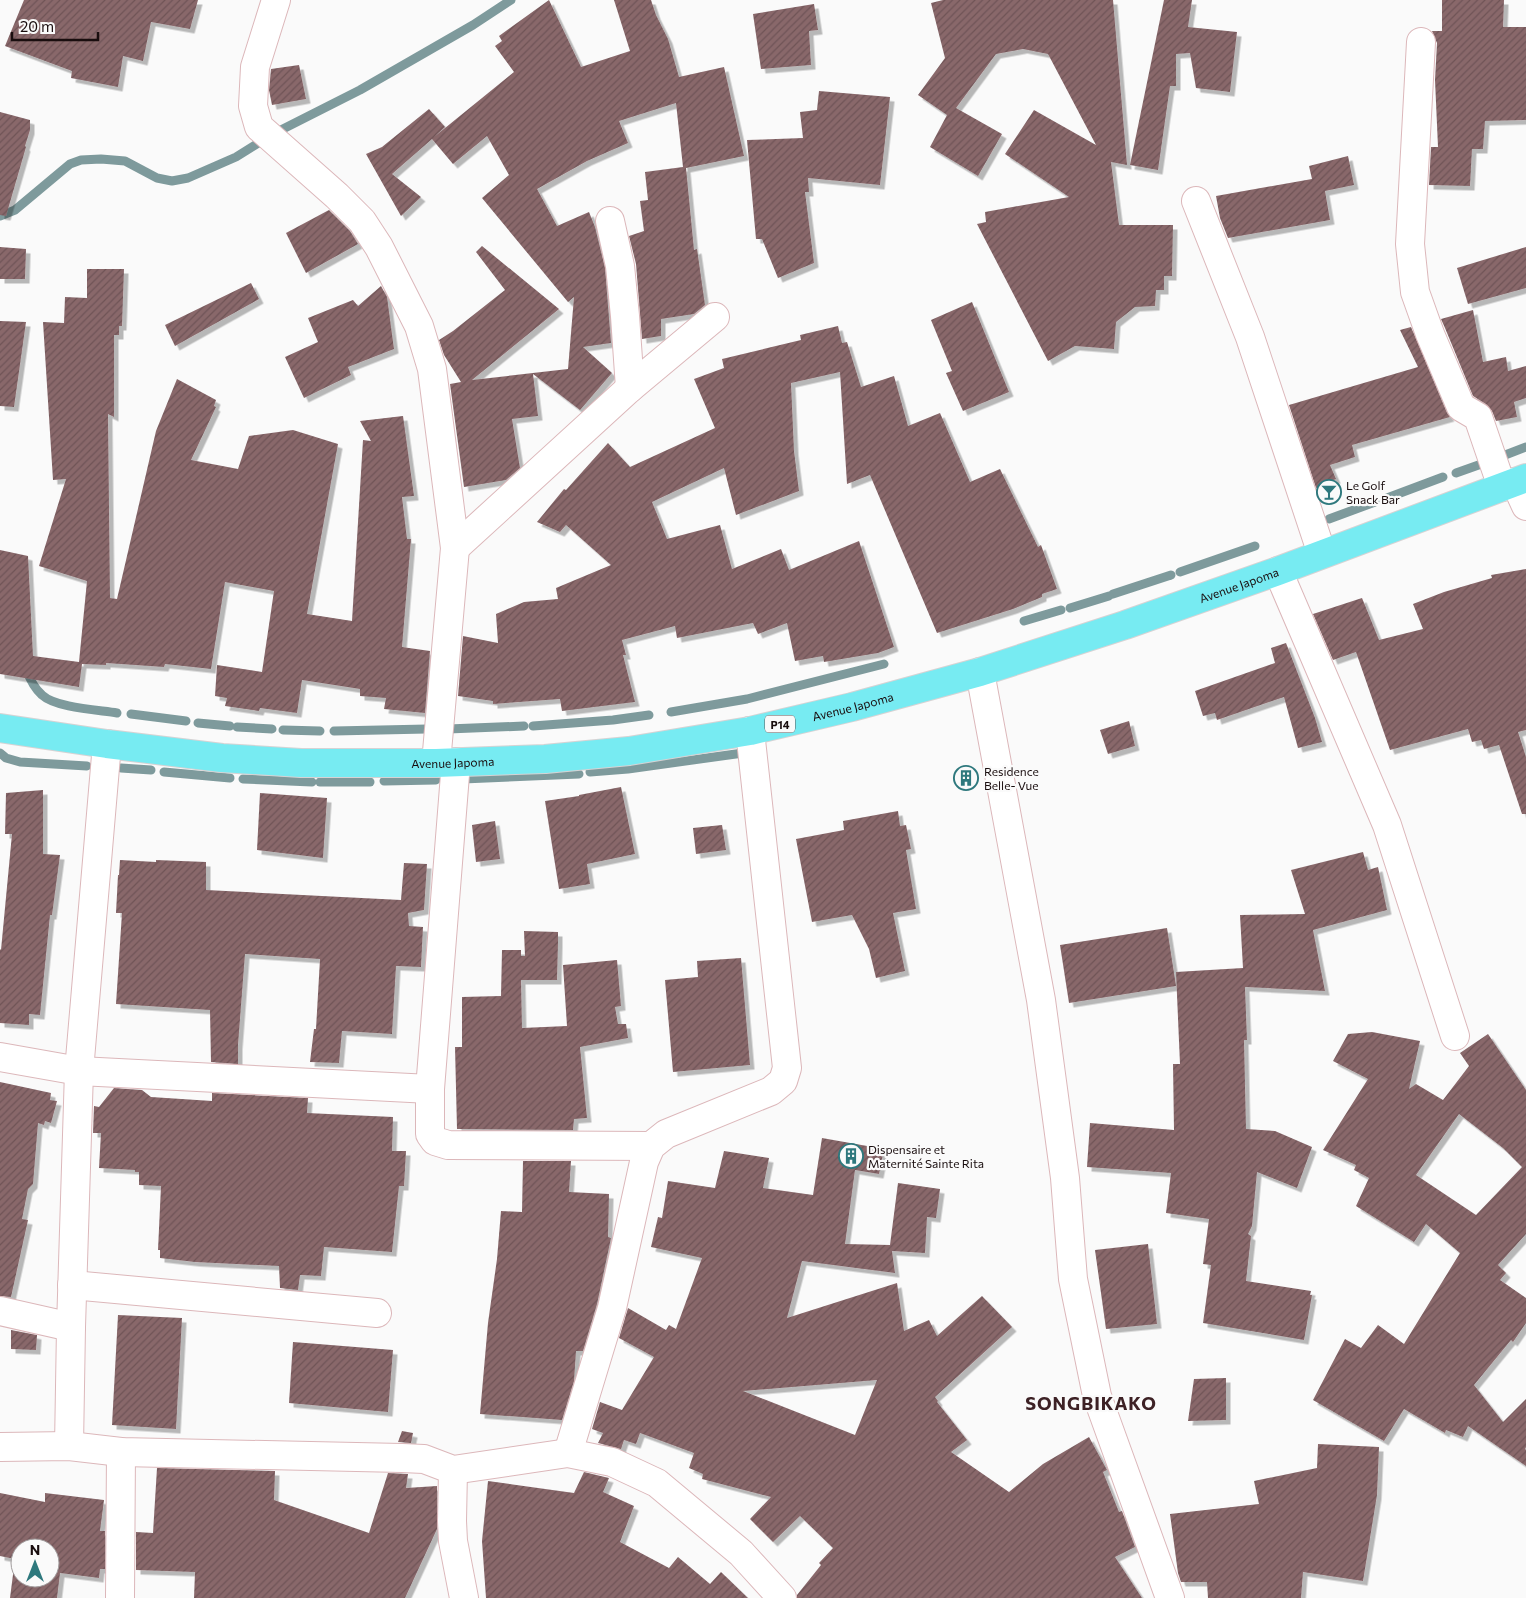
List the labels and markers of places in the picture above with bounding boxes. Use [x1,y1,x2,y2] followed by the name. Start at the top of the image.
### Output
[1346,478,1400,506] place label: Le Golf Snack Bar
[1316,479,1342,505] bar icon: Le Golf Snack Bar
[984,764,1039,792] place label: Residence Belle- Vue
[953,765,979,791] building icon: Residence Belle- Vue
[868,1142,984,1170] place label: Dispensaire et Maternité Sainte Rita
[838,1143,864,1169] building icon: Dispensaire et Maternité Sainte Rita

